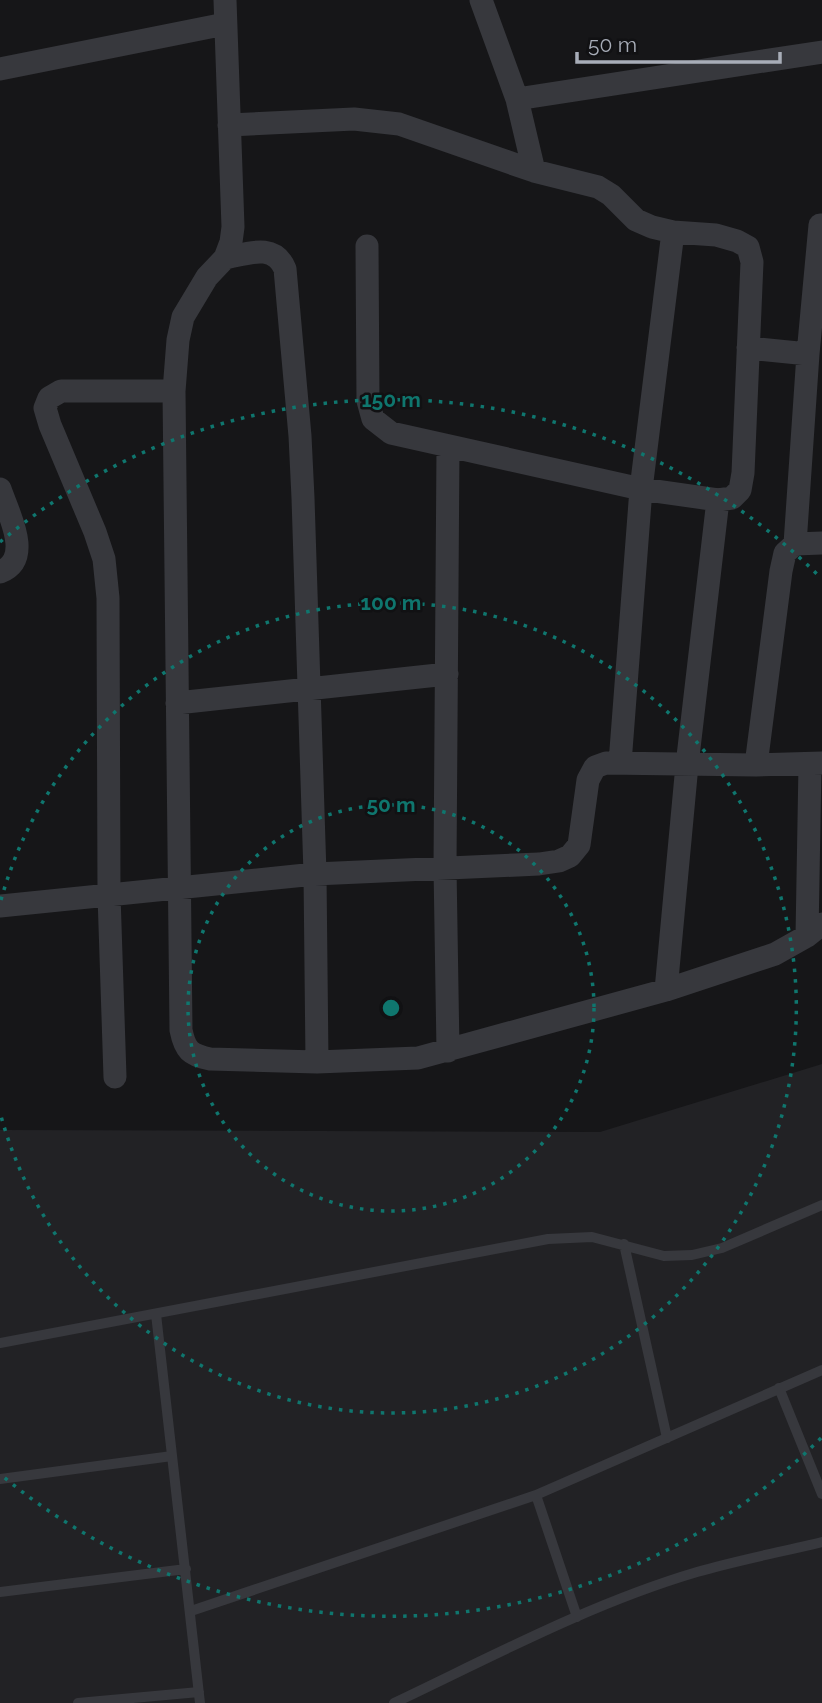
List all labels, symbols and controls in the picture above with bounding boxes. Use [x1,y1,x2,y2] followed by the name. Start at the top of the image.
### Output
[577,21,780,65] scale bar
[588,32,637,57] text: 50 m
[361,387,421,412] text: 150 m
[361,590,421,615] text: 100 m
[366,792,416,817] text: 50 m
[379,996,403,1020] centre of rings

